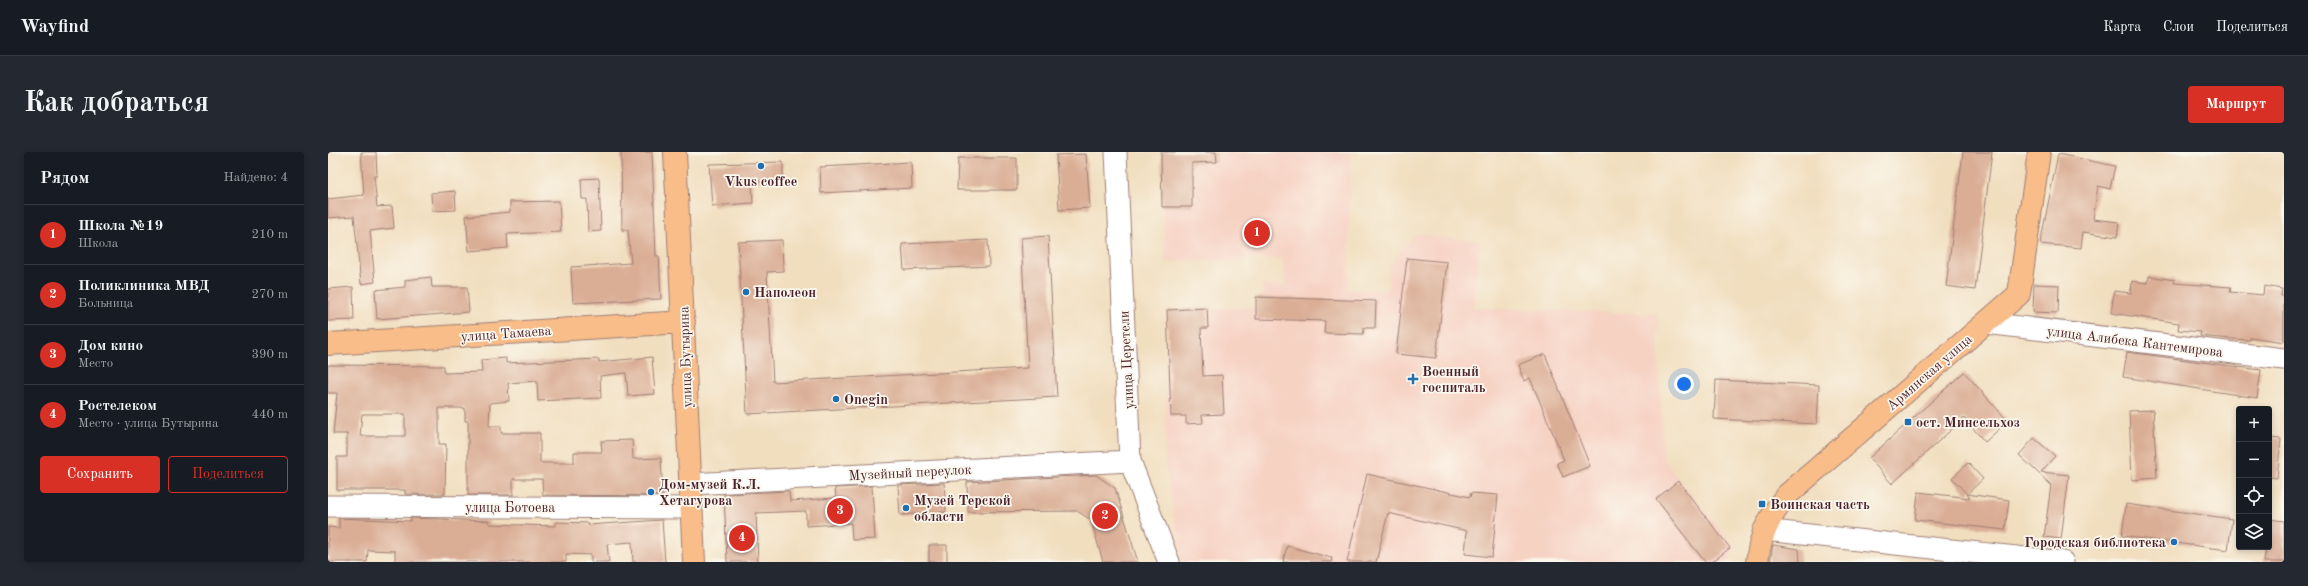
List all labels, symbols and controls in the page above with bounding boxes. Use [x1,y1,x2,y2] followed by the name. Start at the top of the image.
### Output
[20,18,89,37] text: Wayfind
[2103,20,2141,34] text: Карта
[2163,20,2194,34] text: Слои
[2216,20,2288,34] text: Поделиться
[2188,86,2284,123] button: Маршрут
[24,90,209,118] text: Как добраться
[756,161,766,171] marker: Vkus coffee
[40,170,89,187] text: Рядом
[224,171,288,184] text: Найдено: 4
[725,175,797,189] place label: Vkus coffee
[1244,218,1270,248] pin: 1
[78,219,163,234] text: Школа №19
[49,228,57,241] text: 1
[251,228,288,241] text: 210 m
[78,237,118,250] text: Школа
[78,279,209,294] text: Поликлиника МВД
[754,286,816,300] place label: Наполеон
[741,287,751,297] marker: Наполеон
[49,288,57,301] text: 2
[251,288,288,301] text: 270 m
[78,297,133,310] text: Больница
[677,306,695,408] street label: улица Бутырина
[1117,310,1137,410] street label: улица Церетели
[460,324,552,344] street label: улица Тамаева
[2046,324,2224,360] street label: улица Алибека Кантемирова
[1884,332,1975,413] street label: Армянская улица
[78,339,143,354] text: Дом кино
[49,348,57,361] text: 3
[251,348,288,361] text: 390 m
[78,357,113,370] text: Место
[1422,365,1486,395] place label: Военный госпиталь
[1407,373,1419,385] marker: Военный госпиталь
[1674,374,1694,394] your location
[844,393,888,407] place label: Onegin
[831,394,841,404] marker: Onegin
[78,399,157,414] text: Ростелеком
[2236,406,2272,550] map controls
[2236,406,2272,442] button: +
[49,408,57,421] text: 4
[251,408,288,421] text: 440 m
[1916,416,2020,430] place label: ост. Минсельхоз
[78,417,218,430] text: Место · улица Бутырина
[1903,417,1913,427] marker: ост. Минсельхоз
[2236,442,2272,478] button: −
[40,456,160,493] button: Сохранить
[168,456,288,493] button: Поделиться
[848,463,972,483] street label: Музейный переулок
[659,478,761,508] place label: Дом-музей К.Л. Хетагурова
[2236,478,2272,514] button: locate
[646,487,656,497] marker: Дом-музей К.Л. Хетагурова
[914,494,1011,524] place label: Музей Терской области
[827,496,853,526] pin: 3
[1770,498,1870,512] place label: Воинская часть
[1757,499,1767,509] marker: Воинская часть
[465,501,555,515] street label: улица Ботоева
[1092,501,1118,531] pin: 2
[901,503,911,513] marker: Музей Терской области
[2236,514,2272,550] button: layers
[729,523,755,553] pin: 4
[2024,536,2166,550] place label: Городская библиотека
[2169,537,2179,547] marker: Городская библиотека

